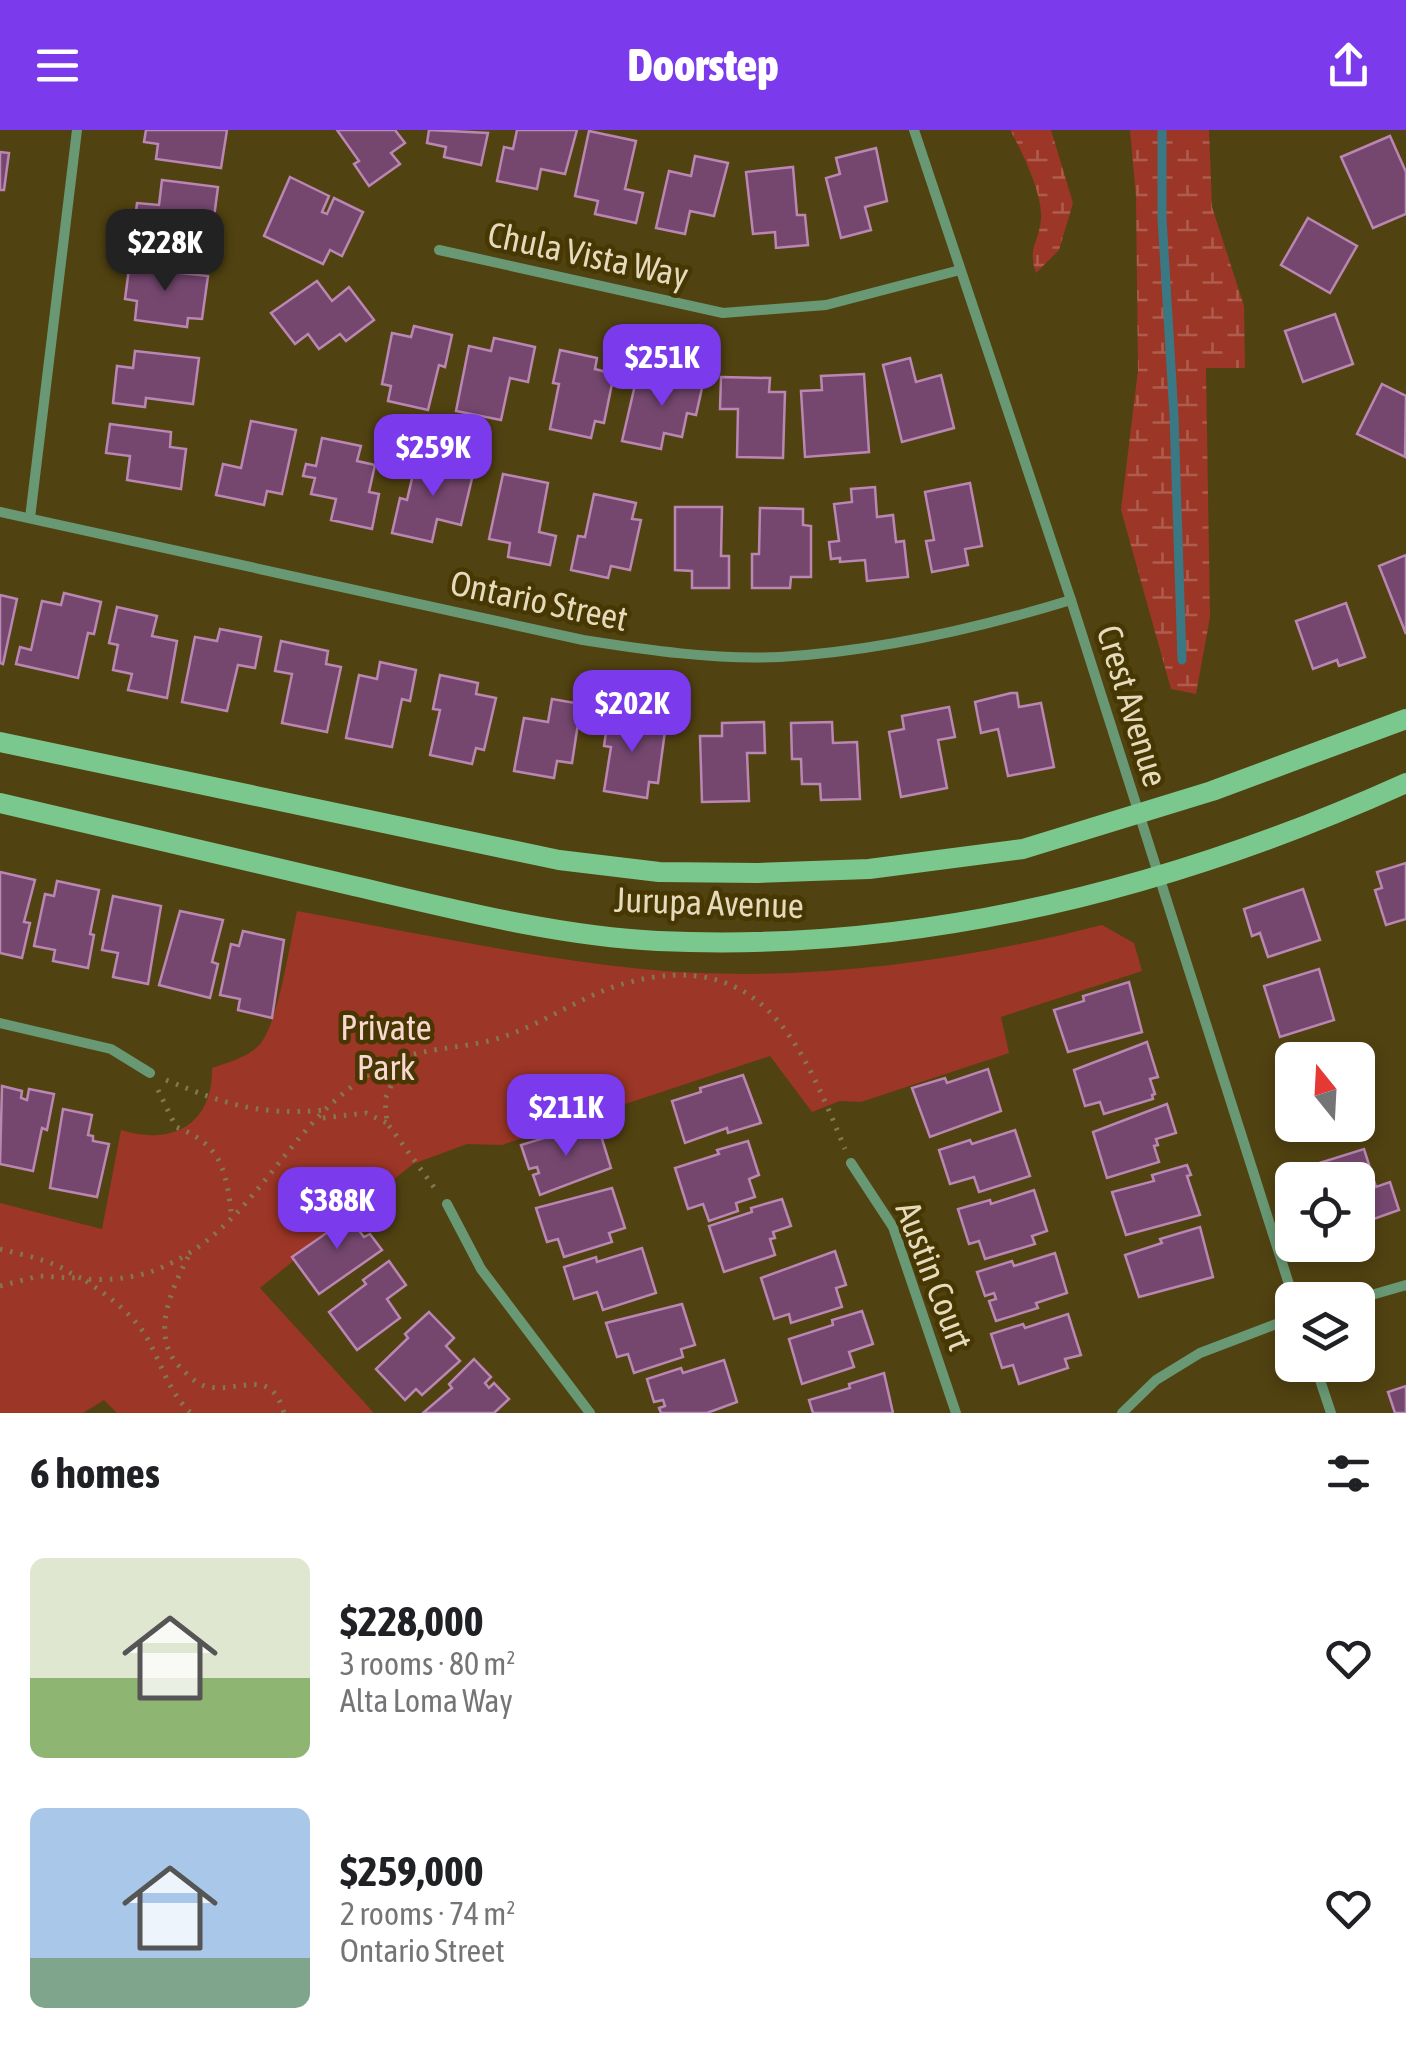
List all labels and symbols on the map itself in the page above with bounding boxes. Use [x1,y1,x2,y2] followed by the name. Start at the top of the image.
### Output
[95,209,235,294] pin: $228K
[484,213,692,295] street label: Chula Vista Way
[592,324,732,409] pin: $251K
[363,414,503,499] pin: $259K
[447,562,631,638] street label: Ontario Street
[1090,620,1176,791] street label: Crest Avenue
[562,670,702,755] pin: $202K
[613,879,805,925] street label: Jurupa Avenue
[340,1007,432,1087] park label: Private Park
[1275,1042,1375,1142] north arrow
[496,1074,636,1159] pin: $211K
[267,1167,407,1252] pin: $388K
[888,1196,981,1355] street label: Austin Court

